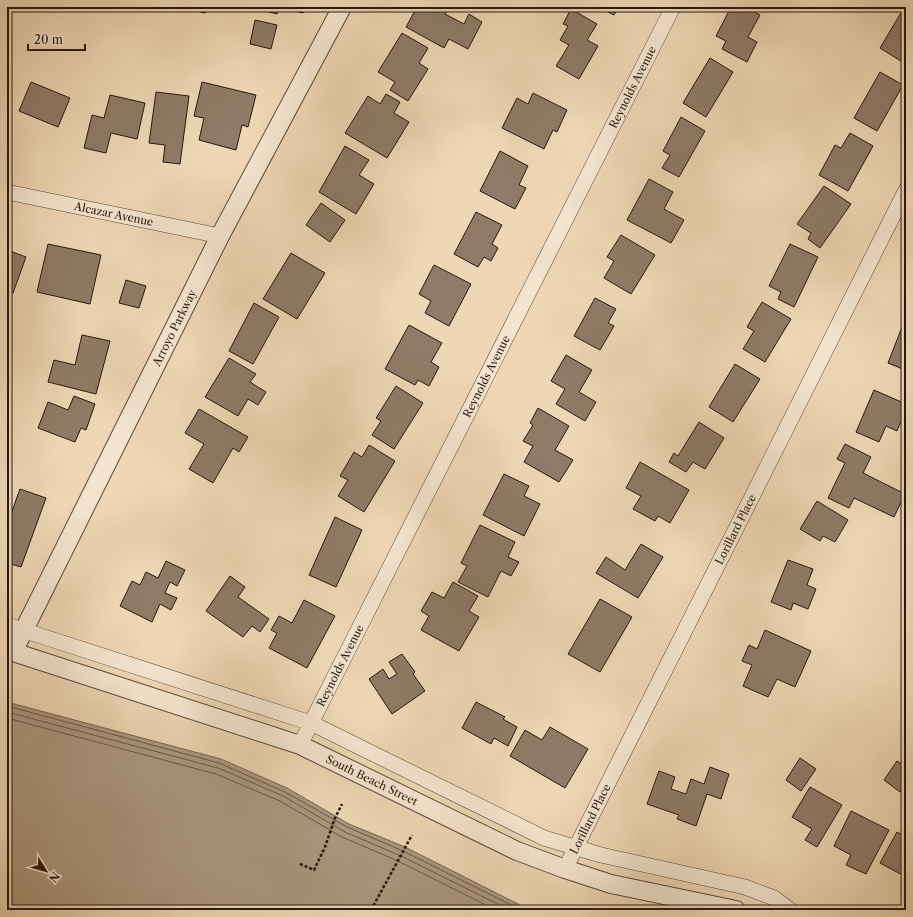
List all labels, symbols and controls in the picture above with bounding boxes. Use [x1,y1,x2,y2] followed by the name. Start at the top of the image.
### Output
[28,26,85,52] scale bar
[34,32,63,47] text: 20 m
[606,44,659,131] street label: Reynolds Avenue
[72,199,155,229] street label: Alcazar Avenue
[149,287,199,369] street label: Arroyo Parkway
[460,333,513,420] street label: Reynolds Avenue
[712,492,759,567] street label: Lorillard Place
[314,622,367,709] street label: Reynolds Avenue
[324,752,420,808] street label: South Beach Street
[567,782,614,856] street label: Lorillard Place
[26,851,66,891] north arrow
[45,869,62,885] text: N

